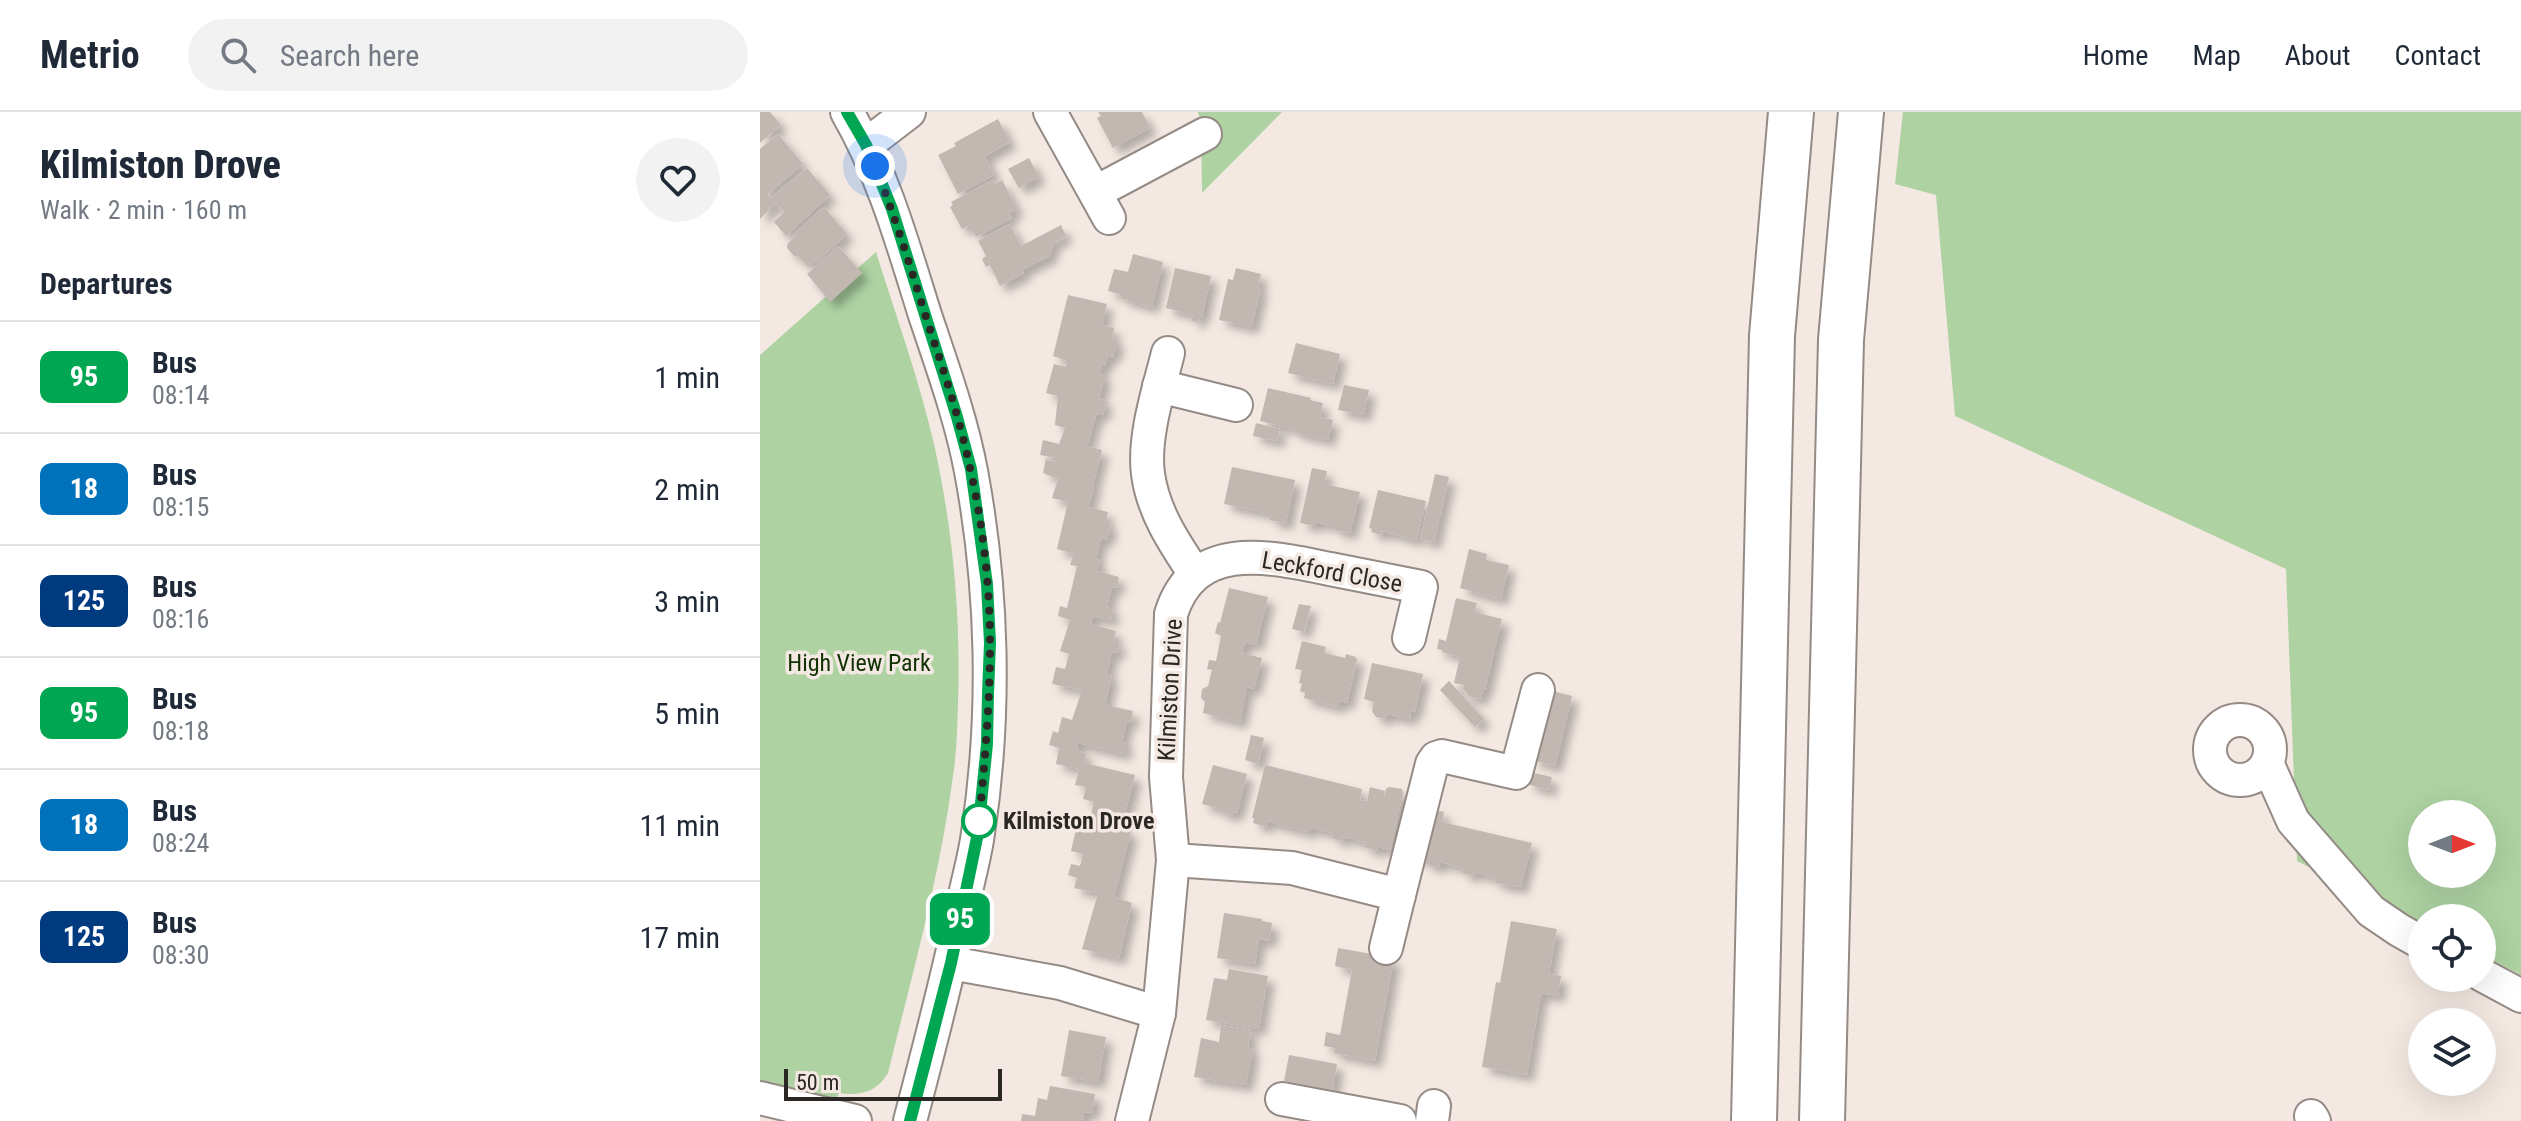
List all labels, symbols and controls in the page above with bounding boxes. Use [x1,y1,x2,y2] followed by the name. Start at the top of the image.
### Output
[188,19,748,91] search box
[40,33,140,77] text: Metrio
[216,33,260,77] icon: search
[280,38,419,73] text: Search here
[2083,39,2148,72] text: Home
[2192,39,2241,72] text: Map
[2285,39,2351,72] text: About
[2395,39,2481,72] text: Contact
[636,138,720,222] button: heart
[40,143,281,187] text: Kilmiston Drove
[855,146,895,186] your location
[40,195,247,225] text: Walk · 2 min · 160 m
[40,266,173,301] text: Departures
[152,345,197,380] text: Bus
[70,360,98,393] text: 95
[654,360,720,395] text: 1 min
[152,380,209,410] text: 08:14
[152,457,197,492] text: Bus
[70,472,98,505] text: 18
[654,472,720,507] text: 2 min
[152,492,209,522] text: 08:15
[1260,546,1404,598] street label: Leckford Close
[152,569,197,604] text: Bus
[63,584,105,617] text: 125
[654,584,720,619] text: 3 min
[152,604,209,634] text: 08:16
[1152,618,1188,762] street label: Kilmiston Drive
[787,649,931,677] park label: High View Park
[152,681,197,716] text: Bus
[70,696,98,729] text: 95
[654,696,720,731] text: 5 min
[152,716,209,746] text: 08:18
[152,793,197,828] text: Bus
[2408,800,2496,888] north arrow
[2408,800,2496,1096] map controls
[962,804,996,838] marker: Kilmiston Drove
[1003,807,1154,835] place label: Kilmiston Drove
[70,808,98,841] text: 18
[639,808,720,843] text: 11 min
[152,828,209,858] text: 08:24
[924,893,996,945] line badge: 95
[946,902,974,935] text: 95
[2408,904,2496,992] button: locate
[152,905,197,940] text: Bus
[63,920,105,953] text: 125
[639,920,720,955] text: 17 min
[152,940,209,970] text: 08:30
[2408,1008,2496,1096] button: layers
[784,1065,1002,1101] scale bar
[796,1070,839,1095] text: 50 m

